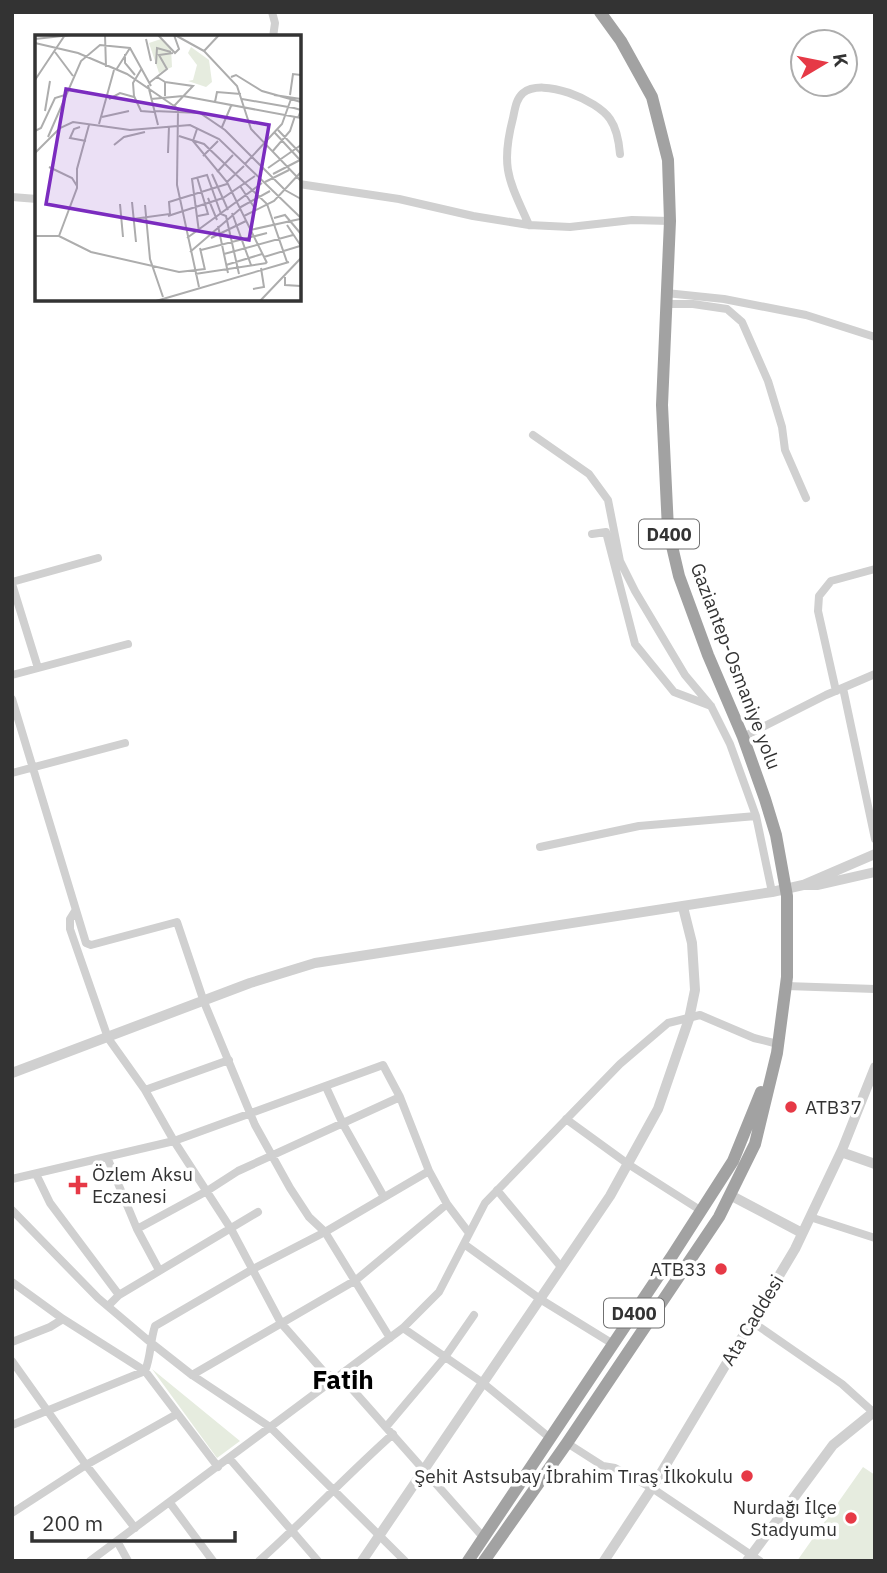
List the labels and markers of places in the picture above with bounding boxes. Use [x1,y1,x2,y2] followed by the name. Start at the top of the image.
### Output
[805,1095,862,1119] place label: ATB37
[783,1099,799,1115] marker: ATB37
[92,1162,193,1208] place label: Özlem Aksu Eczanesi
[70,1177,86,1193] marker: Özlem Aksu Eczanesi
[650,1257,707,1281] place label: ATB33
[713,1261,729,1277] marker: ATB33
[414,1464,733,1488] place label: Şehit Astsubay İbrahim Tıraş İlkokulu
[739,1468,755,1484] marker: Şehit Astsubay İbrahim Tıraş İlkokulu
[733,1495,837,1541] place label: Nurdağı İlçe Stadyumu
[843,1510,859,1526] marker: Nurdağı İlçe Stadyumu

